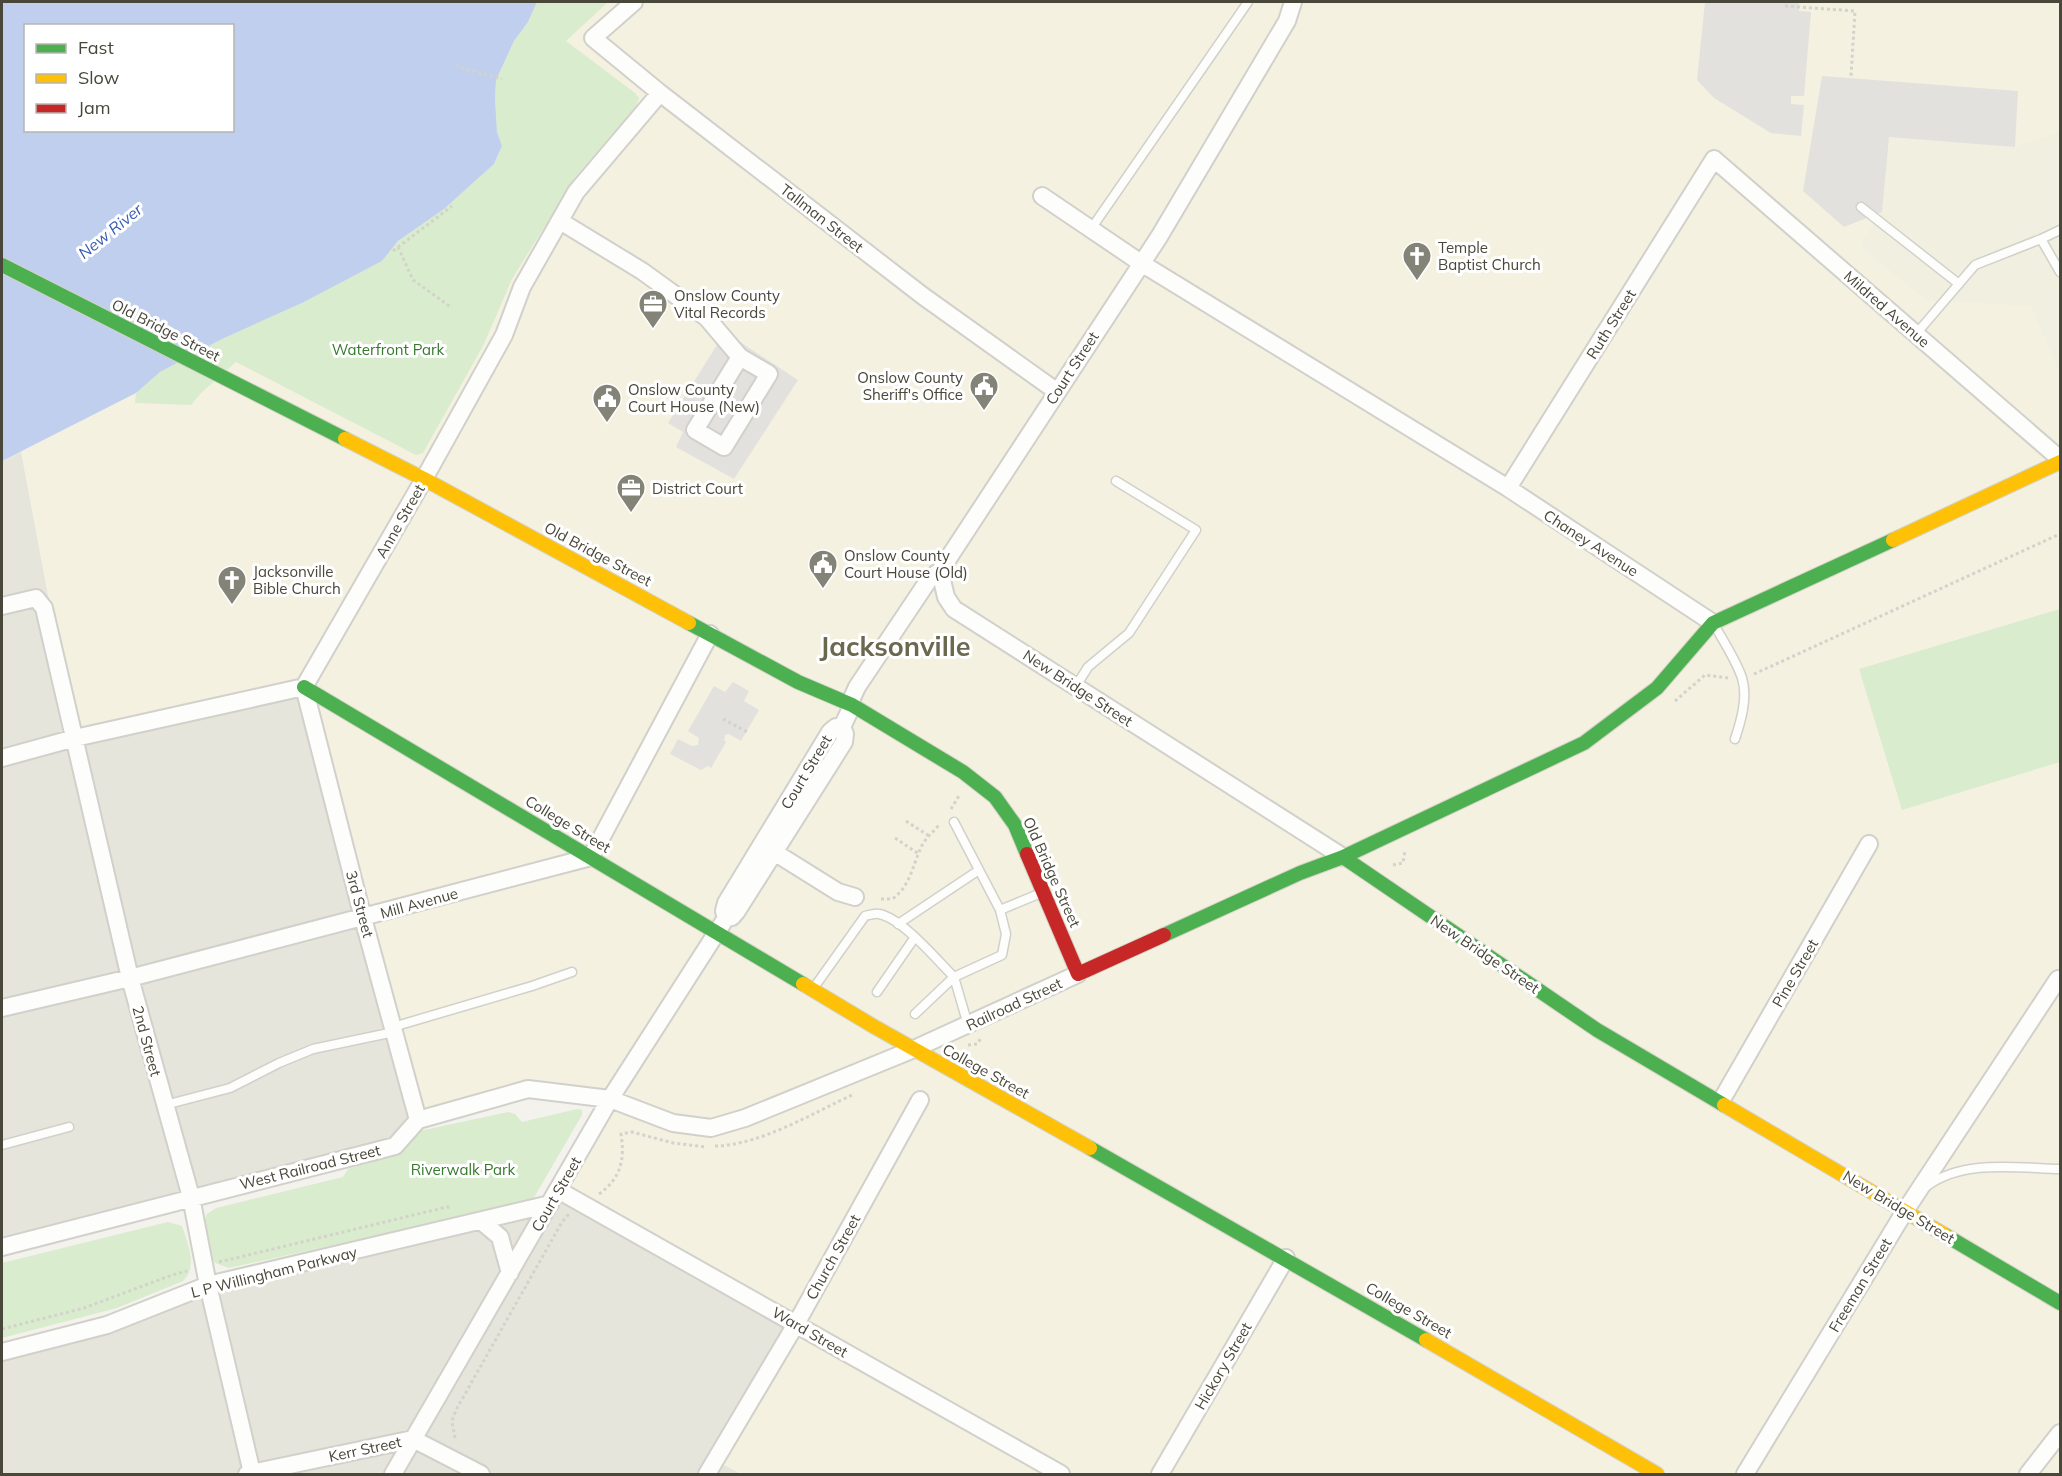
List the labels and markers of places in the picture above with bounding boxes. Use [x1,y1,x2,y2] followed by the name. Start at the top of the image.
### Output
[1438,238,1541,274] place label: Temple Baptist Church
[1401,240,1433,282] church icon: Temple Baptist Church
[674,286,780,322] place label: Onslow County Vital Records
[637,288,669,330] office icon: Onslow County Vital Records
[857,368,963,404] place label: Onslow County Sheriff's Office
[968,370,1000,412] public building icon: Onslow County Sheriff's Office
[628,380,760,416] place label: Onslow County Court House (New)
[591,382,623,424] public building icon: Onslow County Court House (New)
[615,472,647,514] office icon: District Court
[652,479,743,498] place label: District Court
[844,546,968,582] place label: Onslow County Court House (Old)
[807,548,839,590] public building icon: Onslow County Court House (Old)
[253,562,341,598] place label: Jacksonville Bible Church
[216,564,248,606] church icon: Jacksonville Bible Church

